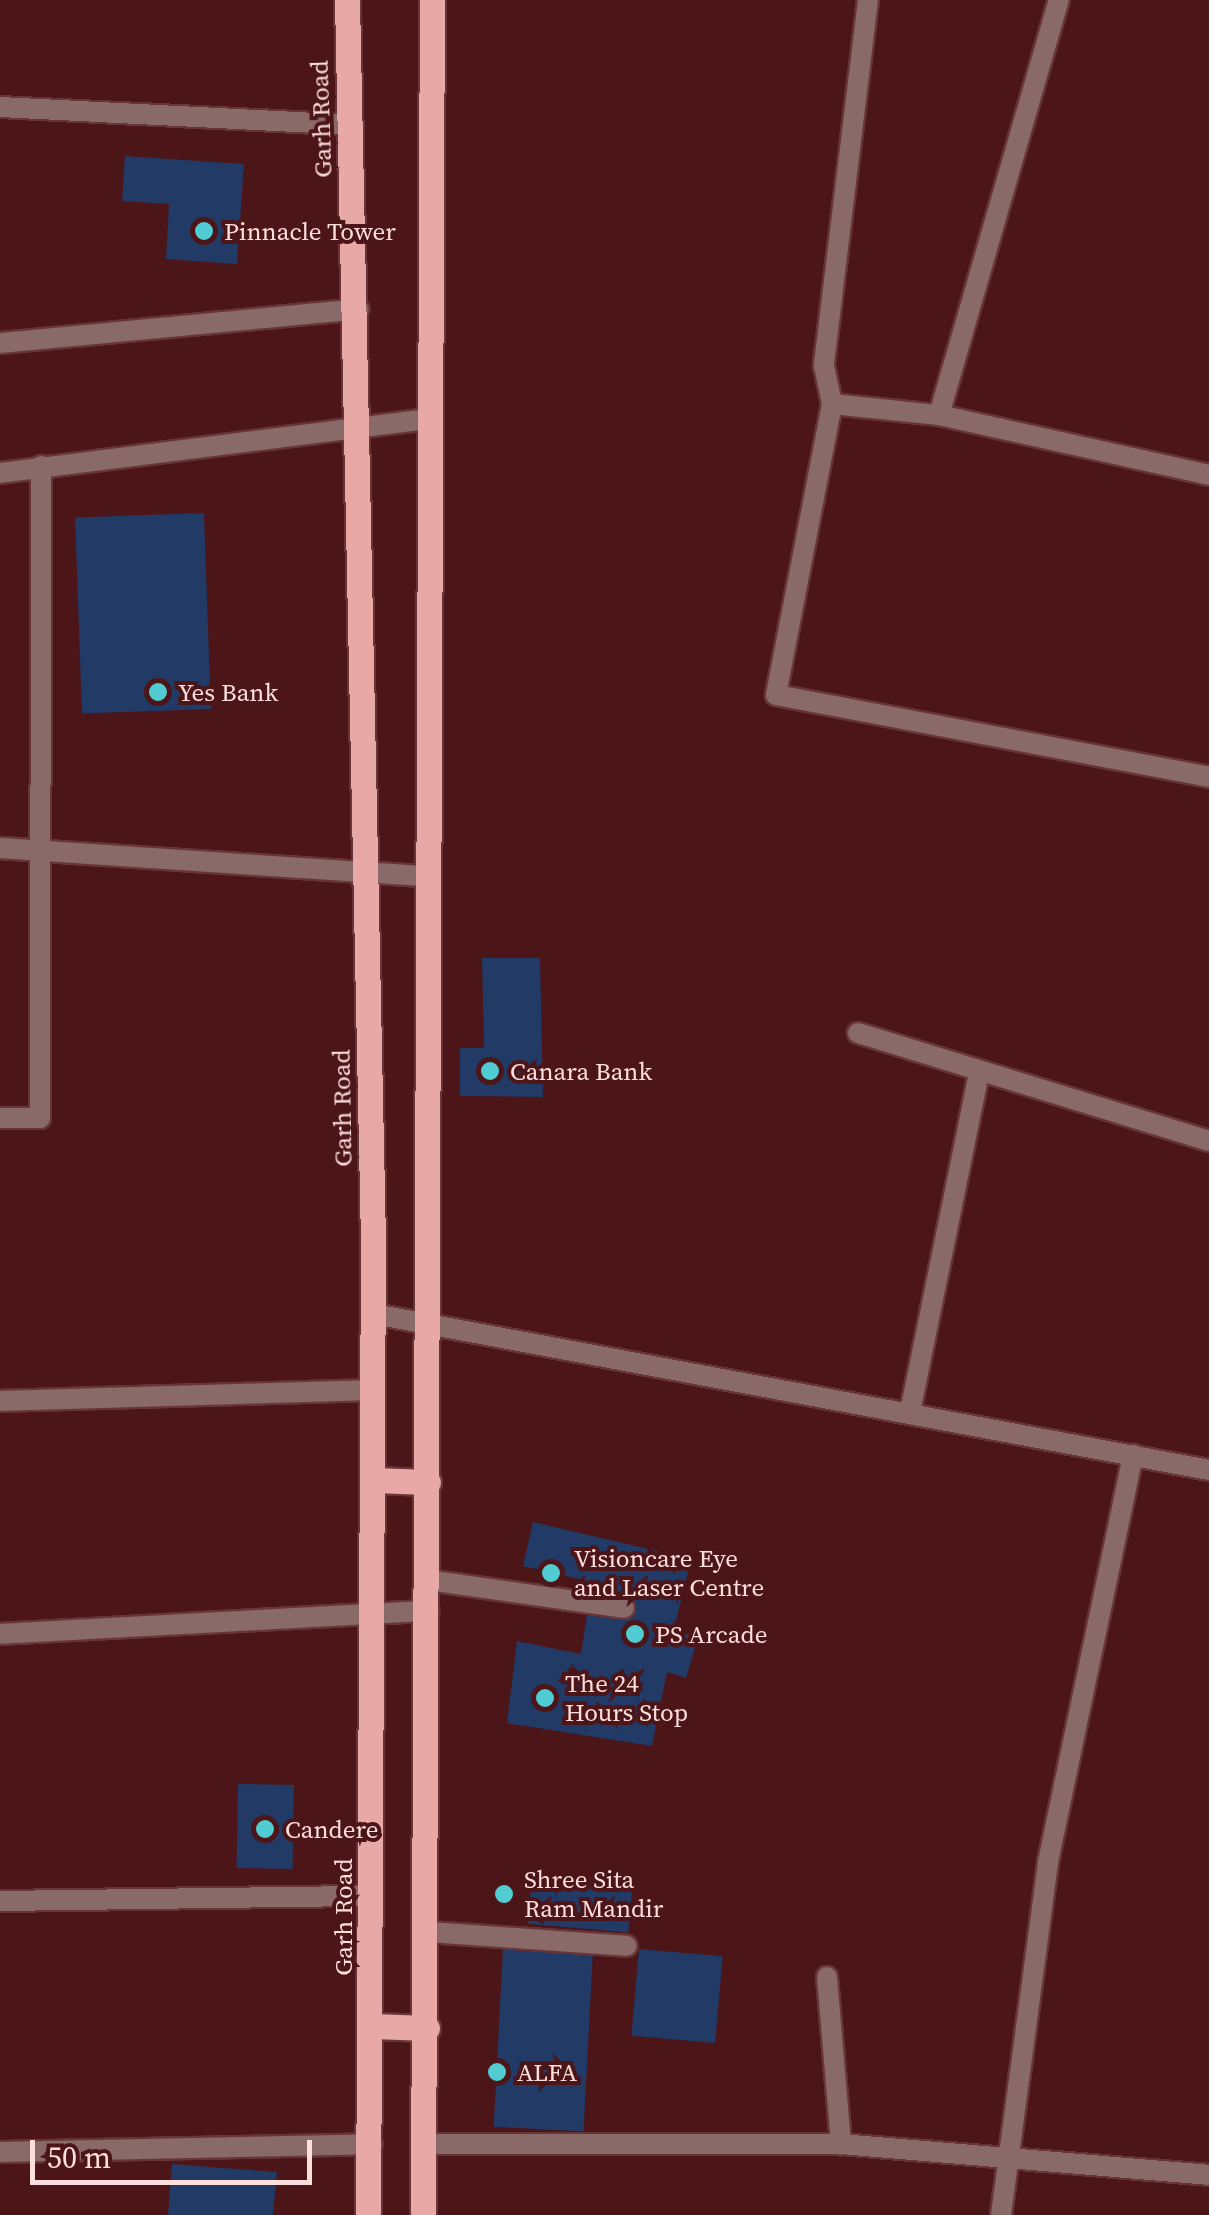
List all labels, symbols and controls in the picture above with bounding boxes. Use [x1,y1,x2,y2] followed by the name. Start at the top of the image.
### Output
[304,60,338,178] street label: Garh Road
[224,216,396,246] place label: Pinnacle Tower
[193,220,215,242] marker: Pinnacle Tower
[178,677,278,707] place label: Yes Bank
[147,681,169,703] marker: Yes Bank
[326,1049,358,1167] street label: Garh Road
[510,1056,652,1086] place label: Canara Bank
[479,1060,501,1082] marker: Canara Bank
[574,1544,764,1603] place label: Visioncare Eye and Laser Centre
[538,1560,564,1586] marker: Visioncare Eye and Laser Centre
[655,1619,767,1649] place label: PS Arcade
[624,1623,646,1645] marker: PS Arcade
[565,1669,688,1728] place label: The 24 Hours Stop
[534,1687,556,1709] marker: The 24 Hours Stop
[285,1814,379,1844] place label: Candere
[254,1818,276,1840] marker: Candere
[328,1858,358,1976] street label: Garh Road
[524,1865,663,1924] place label: Shree Sita Ram Mandir
[493,1883,515,1905] marker: Shree Sita Ram Mandir
[517,2057,577,2087] place label: ALFA
[486,2061,508,2083] marker: ALFA
[35,2120,318,2182] scale bar
[47,2137,111,2178] text: 50 m

